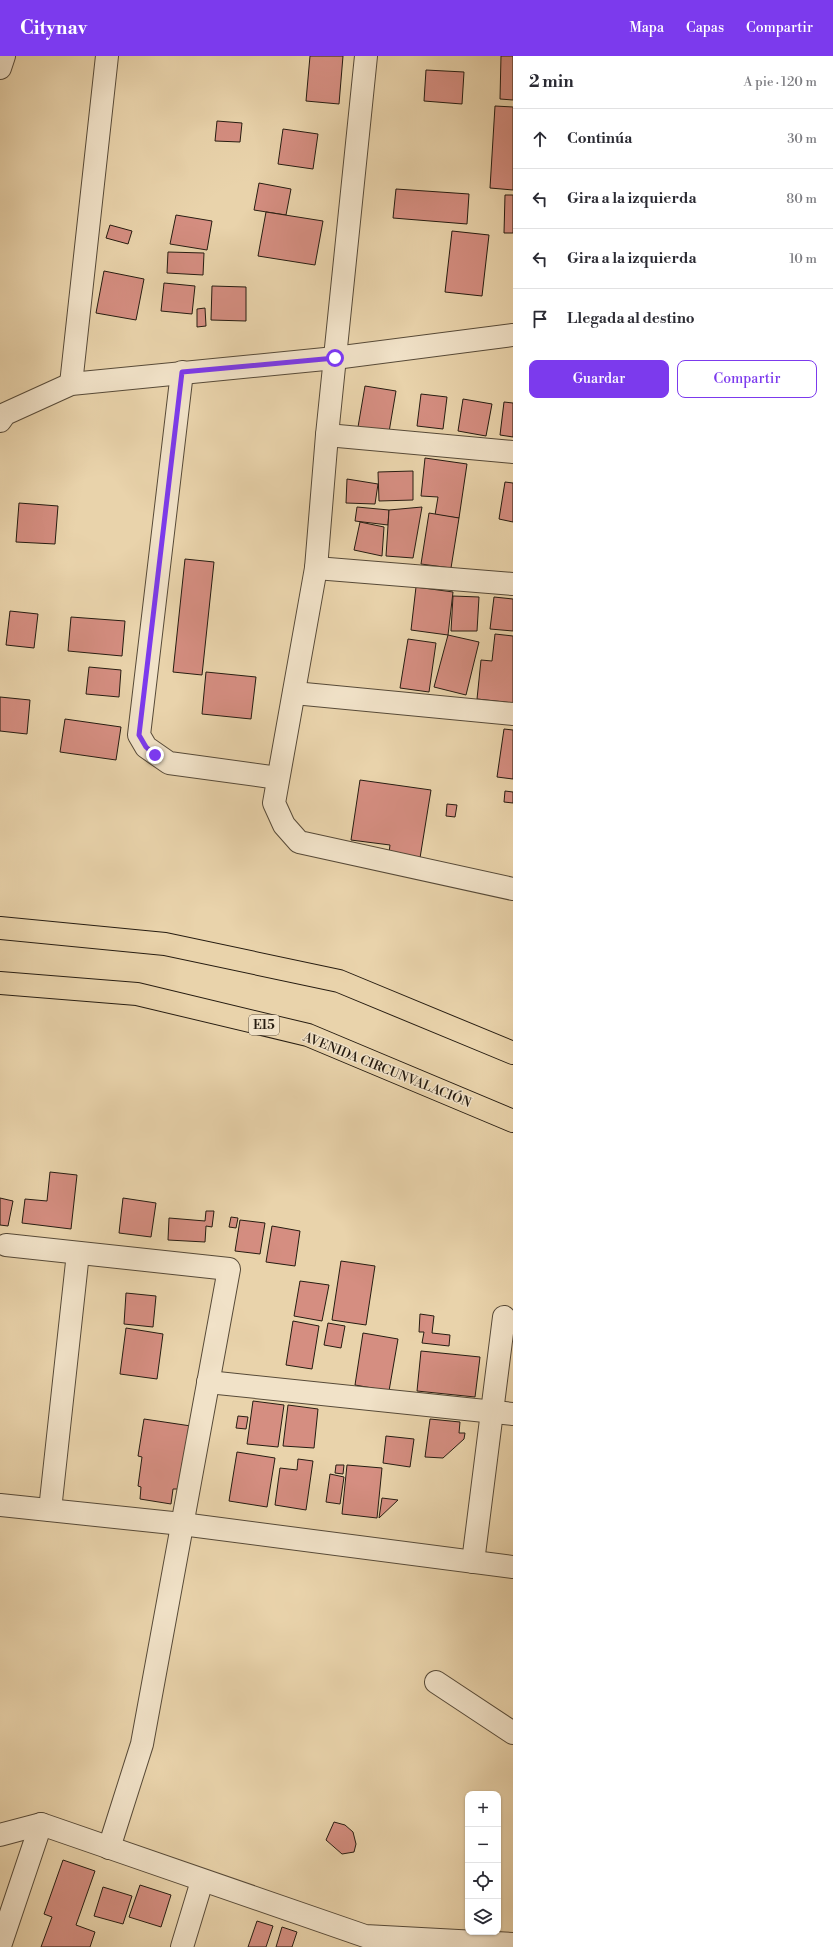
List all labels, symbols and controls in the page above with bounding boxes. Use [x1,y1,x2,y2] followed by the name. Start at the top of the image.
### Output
[20,16,87,40] text: Citynav
[629,19,664,37] text: Mapa
[686,19,724,37] text: Capas
[746,19,813,37] text: Compartir
[529,71,574,93] text: 2 min
[744,74,817,90] text: A pie · 120 m
[529,128,551,150] icon: ahead
[567,129,632,148] text: Continúa
[787,131,817,147] text: 30 m
[529,188,551,210] icon: left
[567,189,697,208] text: Gira a la izquierda
[786,191,817,207] text: 80 m
[529,248,551,270] icon: left
[567,249,697,268] text: Gira a la izquierda
[789,251,817,267] text: 10 m
[529,308,551,330] icon: arrive
[567,309,695,328] text: Llegada al destino
[326,349,344,367] route start
[529,360,669,398] button: Guardar
[677,360,817,398] button: Compartir
[146,746,164,764] route end
[249,1015,279,1035] road number: E15
[300,1028,474,1111] street label: AVENIDA CIRCUNVALACIÓN
[465,1791,501,1935] map controls
[465,1791,501,1827] button: +
[465,1827,501,1863] button: −
[465,1863,501,1899] button: locate
[465,1899,501,1935] button: layers

